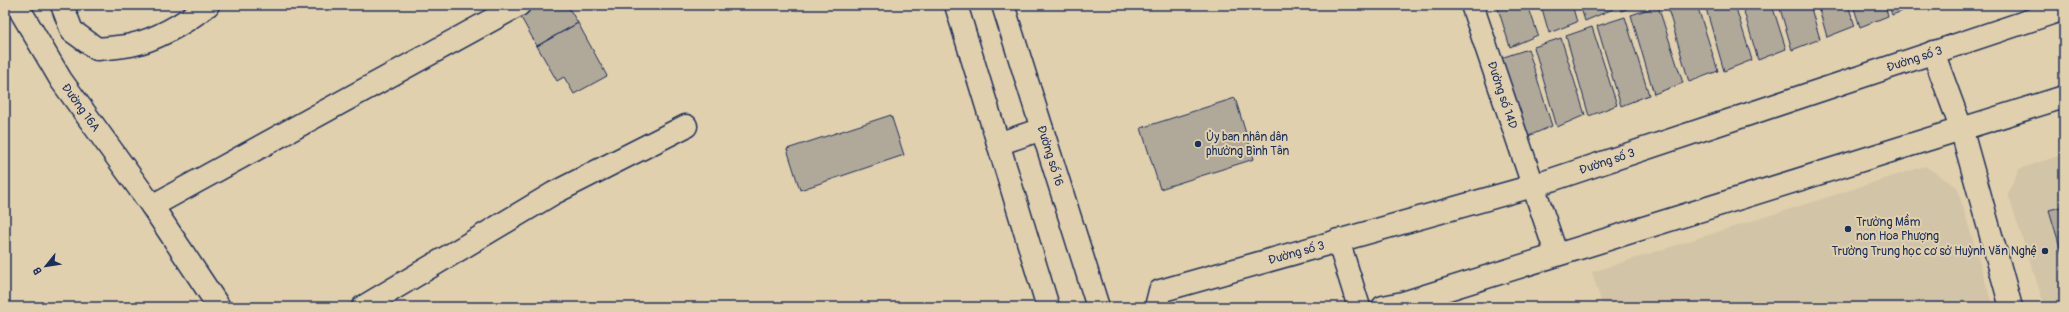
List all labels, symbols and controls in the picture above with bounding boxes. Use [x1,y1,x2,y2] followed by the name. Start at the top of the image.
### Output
[1885,43,1944,75] street label: Đường số 3
[1484,59,1521,131] street label: Đường số 14D
[58,80,104,135] street label: Đường 16A
[1034,124,1067,188] street label: Đường số 16
[1206,129,1290,159] place label: Ủy ban nhân dân phường Bình Tân
[1193,139,1203,149] marker: Ủy ban nhân dân phường Bình Tân
[1577,145,1637,178] street label: Đường số 3
[1856,213,1939,244] place label: Trường Mầm non Hoa Phượng
[1843,224,1853,234] marker: Trường Mầm non Hoa Phượng
[1266,238,1326,268] street label: Đường số 3
[1832,244,2037,259] place label: Trường Trung học cơ sở Huỳnh Văn Nghệ
[26,246,66,286] north arrow
[2040,246,2050,256] marker: Trường Trung học cơ sở Huỳnh Văn Nghệ
[31,265,45,277] text: B

